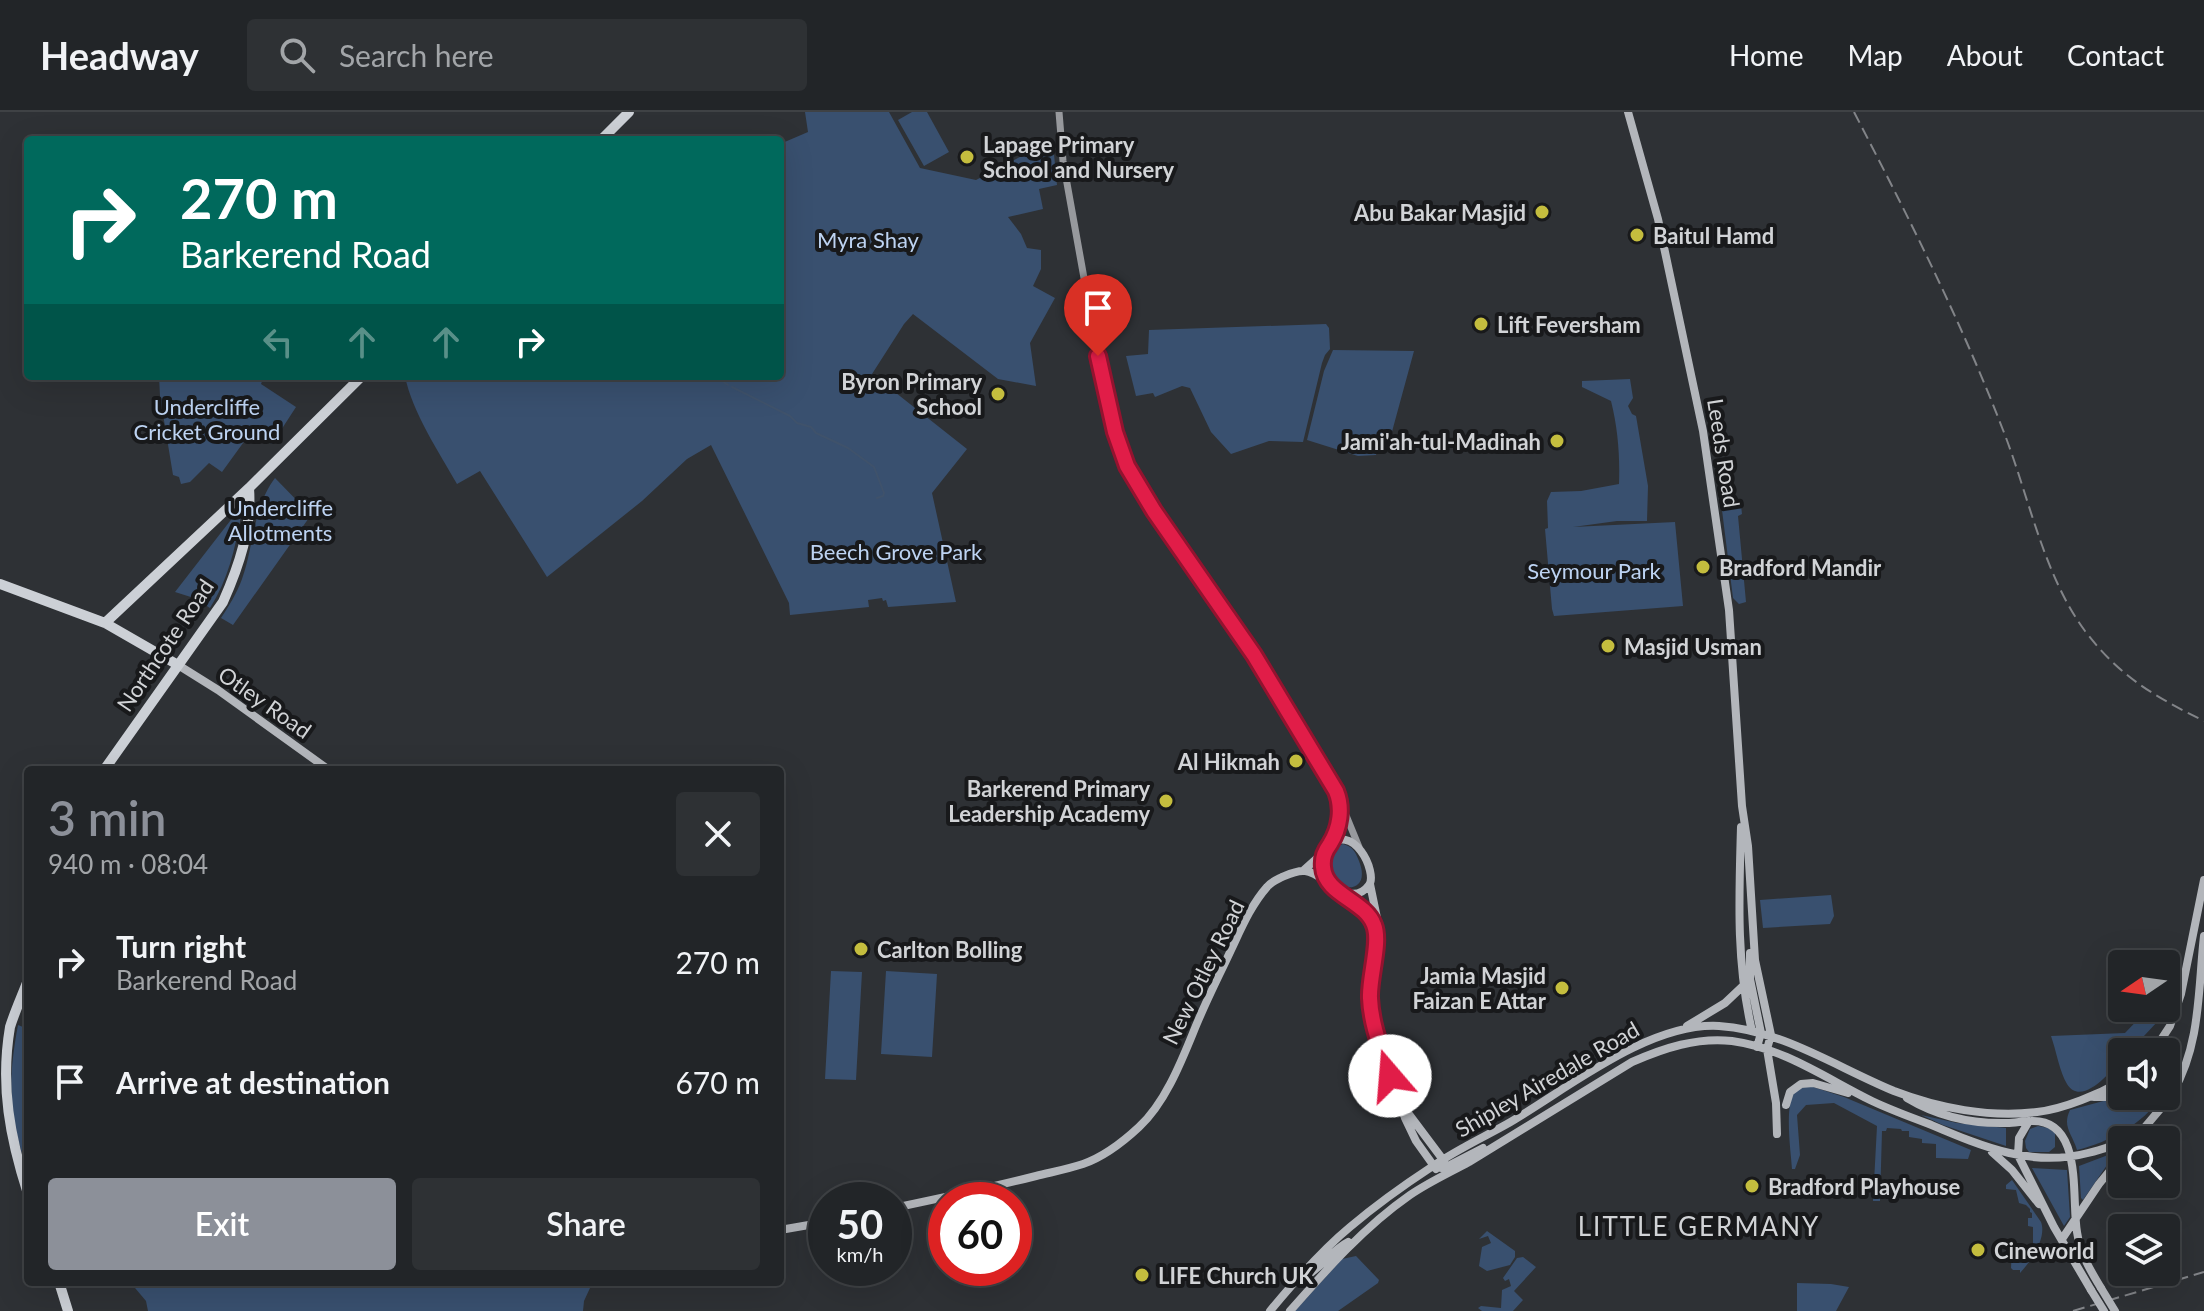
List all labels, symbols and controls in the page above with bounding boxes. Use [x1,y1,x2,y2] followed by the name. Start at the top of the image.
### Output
[247,19,807,91] search box
[40,32,199,78] text: Headway
[275,33,319,77] icon: search
[339,37,494,73] text: Search here
[1729,38,1804,72] text: Home
[1848,38,1903,72] text: Map
[1947,38,2023,72] text: About
[2067,38,2164,72] text: Contact
[983,131,1174,183] place label: Lapage Primary School and Nursery
[958,148,976,166] marker: Lapage Primary School and Nursery
[180,164,338,231] text: 270 m
[48,168,152,272] icon: right
[1353,199,1526,226] place label: Abu Bakar Masjid
[1533,203,1551,221] marker: Abu Bakar Masjid
[1653,222,1774,249] place label: Baitul Hamd
[817,226,920,253] park label: Myra Shay
[1628,226,1646,244] marker: Baitul Hamd
[180,232,431,276] text: Barkerend Road
[1064,274,1132,356] pin
[1076,286,1120,330] icon: arrive
[1497,311,1641,338] place label: Lift Feversham
[1472,315,1490,333] marker: Lift Feversham
[256,320,300,364] icon: left
[340,320,384,364] icon: ahead
[424,320,468,364] icon: ahead
[508,320,552,364] icon: right
[841,368,982,420] place label: Byron Primary School
[989,385,1007,403] marker: Byron Primary School
[134,393,280,445] park label: Undercliffe Cricket Ground
[1702,397,1746,509] street label: Leeds Road
[1341,428,1541,455] place label: Jami'ah-tul-Madinah
[1548,432,1566,450] marker: Jami'ah-tul-Madinah
[227,494,333,546] park label: Undercliffe Allotments
[810,538,983,565] park label: Beech Grove Park
[1719,554,1882,581] place label: Bradford Mandir
[1527,557,1662,584] park label: Seymour Park
[1694,558,1712,576] marker: Bradford Mandir
[111,574,219,716] street label: Northcote Road
[1624,633,1762,660] place label: Masjid Usman
[1599,637,1617,655] marker: Masjid Usman
[213,660,317,744] street label: Otley Road
[1177,748,1280,775] place label: Al Hikmah
[1287,752,1305,770] marker: Al Hikmah
[948,775,1150,827] place label: Barkerend Primary Leadership Academy
[48,789,166,846] text: 3 min
[676,792,760,876] button: close
[1157,792,1175,810] marker: Barkerend Primary Leadership Academy
[48,848,208,880] text: 940 m · 08:04
[1156,895,1250,1049] street label: New Otley Road
[116,928,246,964] text: Turn right
[877,936,1023,963] place label: Carlton Bolling
[48,940,92,984] icon: right
[852,940,870,958] marker: Carlton Bolling
[675,944,760,980] text: 270 m
[2108,950,2180,1022] north arrow
[2108,950,2180,1286] map controls
[1413,962,1547,1014] place label: Jamia Masjid Faizan E Attar
[116,964,297,996] text: Barkerend Road
[1553,979,1571,997] marker: Jamia Masjid Faizan E Attar
[1450,1015,1644,1143] street label: Shipley Airedale Road
[1348,1034,1432,1118] position arrow
[2108,1038,2180,1110] button: sound
[48,1060,92,1104] icon: arrive
[116,1064,390,1100] text: Arrive at destination
[675,1064,760,1100] text: 670 m
[2108,1126,2180,1198] button: search
[1768,1173,1961,1200] place label: Bradford Playhouse
[1743,1177,1761,1195] marker: Bradford Playhouse
[48,1178,396,1270] button: Exit
[412,1178,760,1270] button: Share
[928,1182,1032,1286] speed limit sign: 60
[837,1200,883,1248] text: 50
[1578,1210,1820,1242] district label: LITTLE GERMANY
[2108,1214,2180,1286] button: layers
[1994,1237,2094,1264] place label: Cineworld
[1969,1241,1987,1259] marker: Cineworld
[837,1242,883,1266] text: km/h
[1158,1262,1314,1289] place label: LIFE Church UK
[1133,1266,1151,1284] marker: LIFE Church UK

